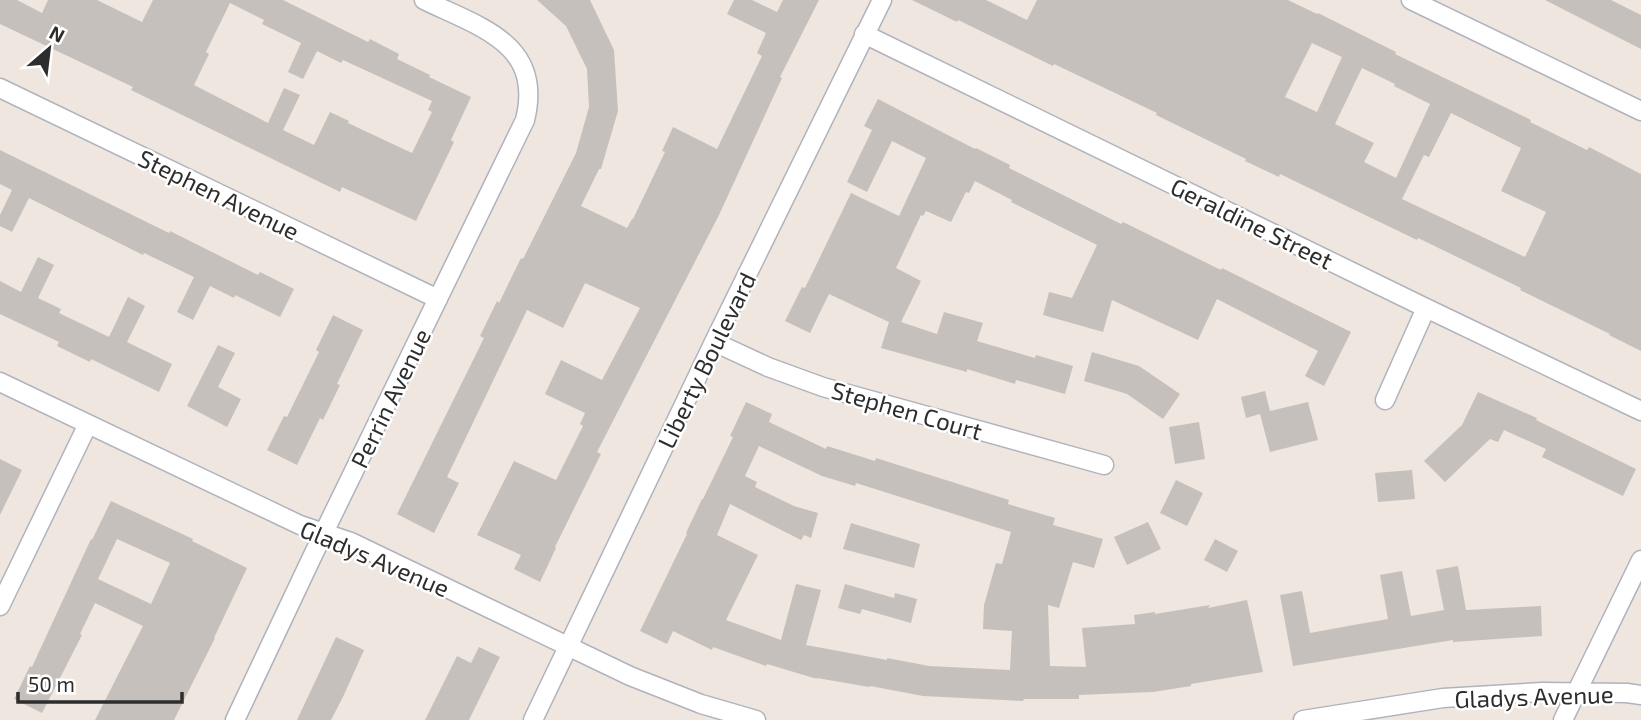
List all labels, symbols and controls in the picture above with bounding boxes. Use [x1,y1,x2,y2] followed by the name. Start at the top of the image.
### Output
[14,14,84,84] north arrow
[46,20,69,47] text: N
[134,143,304,245] street label: Stephen Avenue
[1166,171,1338,275] street label: Geraldine Street
[651,267,761,453] street label: Liberty Boulevard
[344,324,436,472] street label: Perrin Avenue
[828,375,986,445] street label: Stephen Court
[296,514,454,602] street label: Gladys Avenue
[18,660,182,704] scale bar
[28,671,75,696] text: 50 m
[1454,679,1614,713] street label: Gladys Avenue

